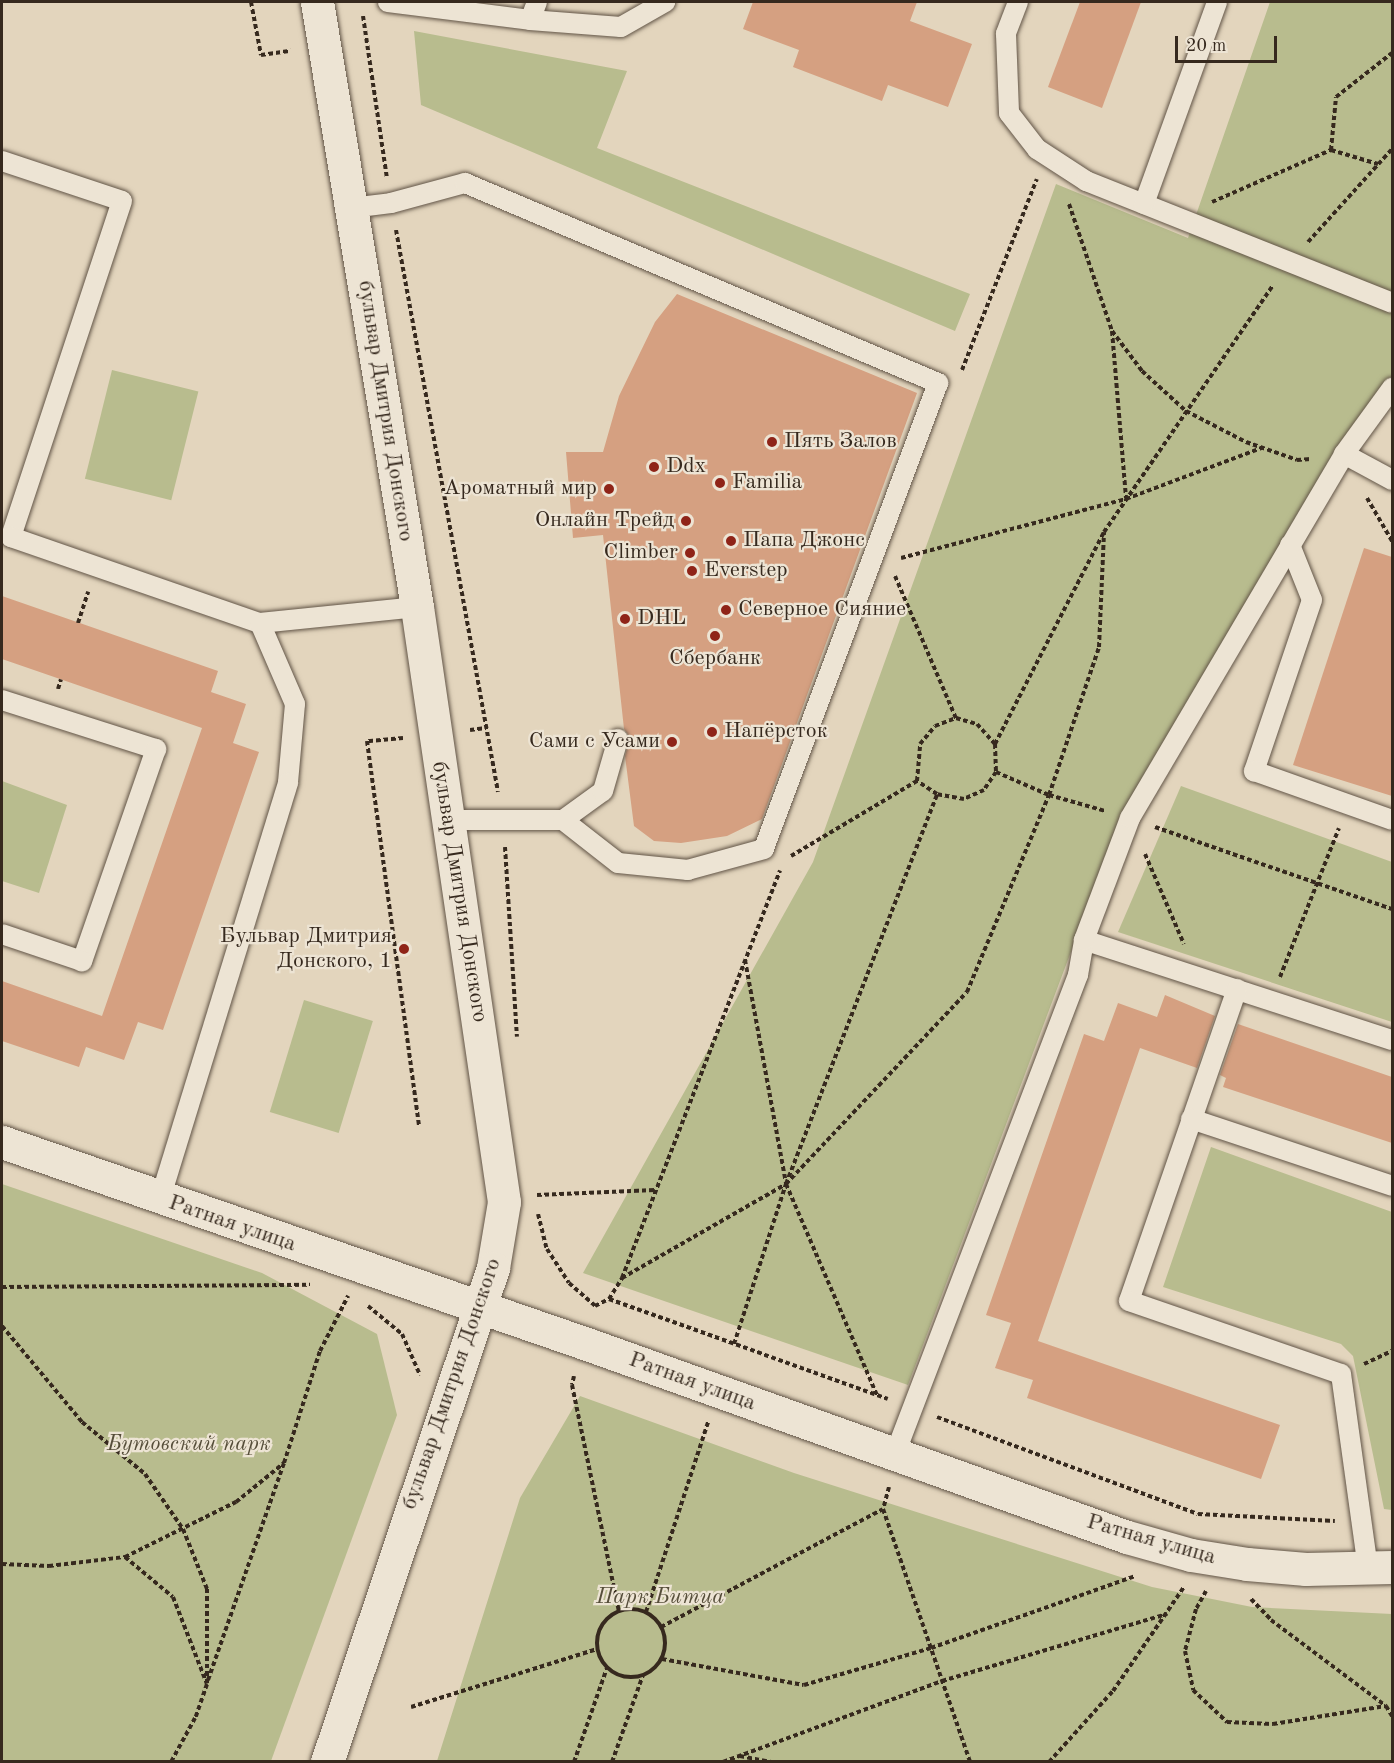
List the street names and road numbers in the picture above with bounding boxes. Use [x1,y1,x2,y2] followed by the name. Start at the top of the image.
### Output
[351,279,419,543] street label: бульвар Дмитрия Донского
[425,760,493,1024] street label: бульвар Дмитрия Донского
[165,1190,299,1258] street label: Ратная улица
[397,1255,507,1513] street label: бульвар Дмитрия Донского
[625,1347,759,1417] street label: Ратная улица
[1083,1509,1219,1571] street label: Ратная улица

